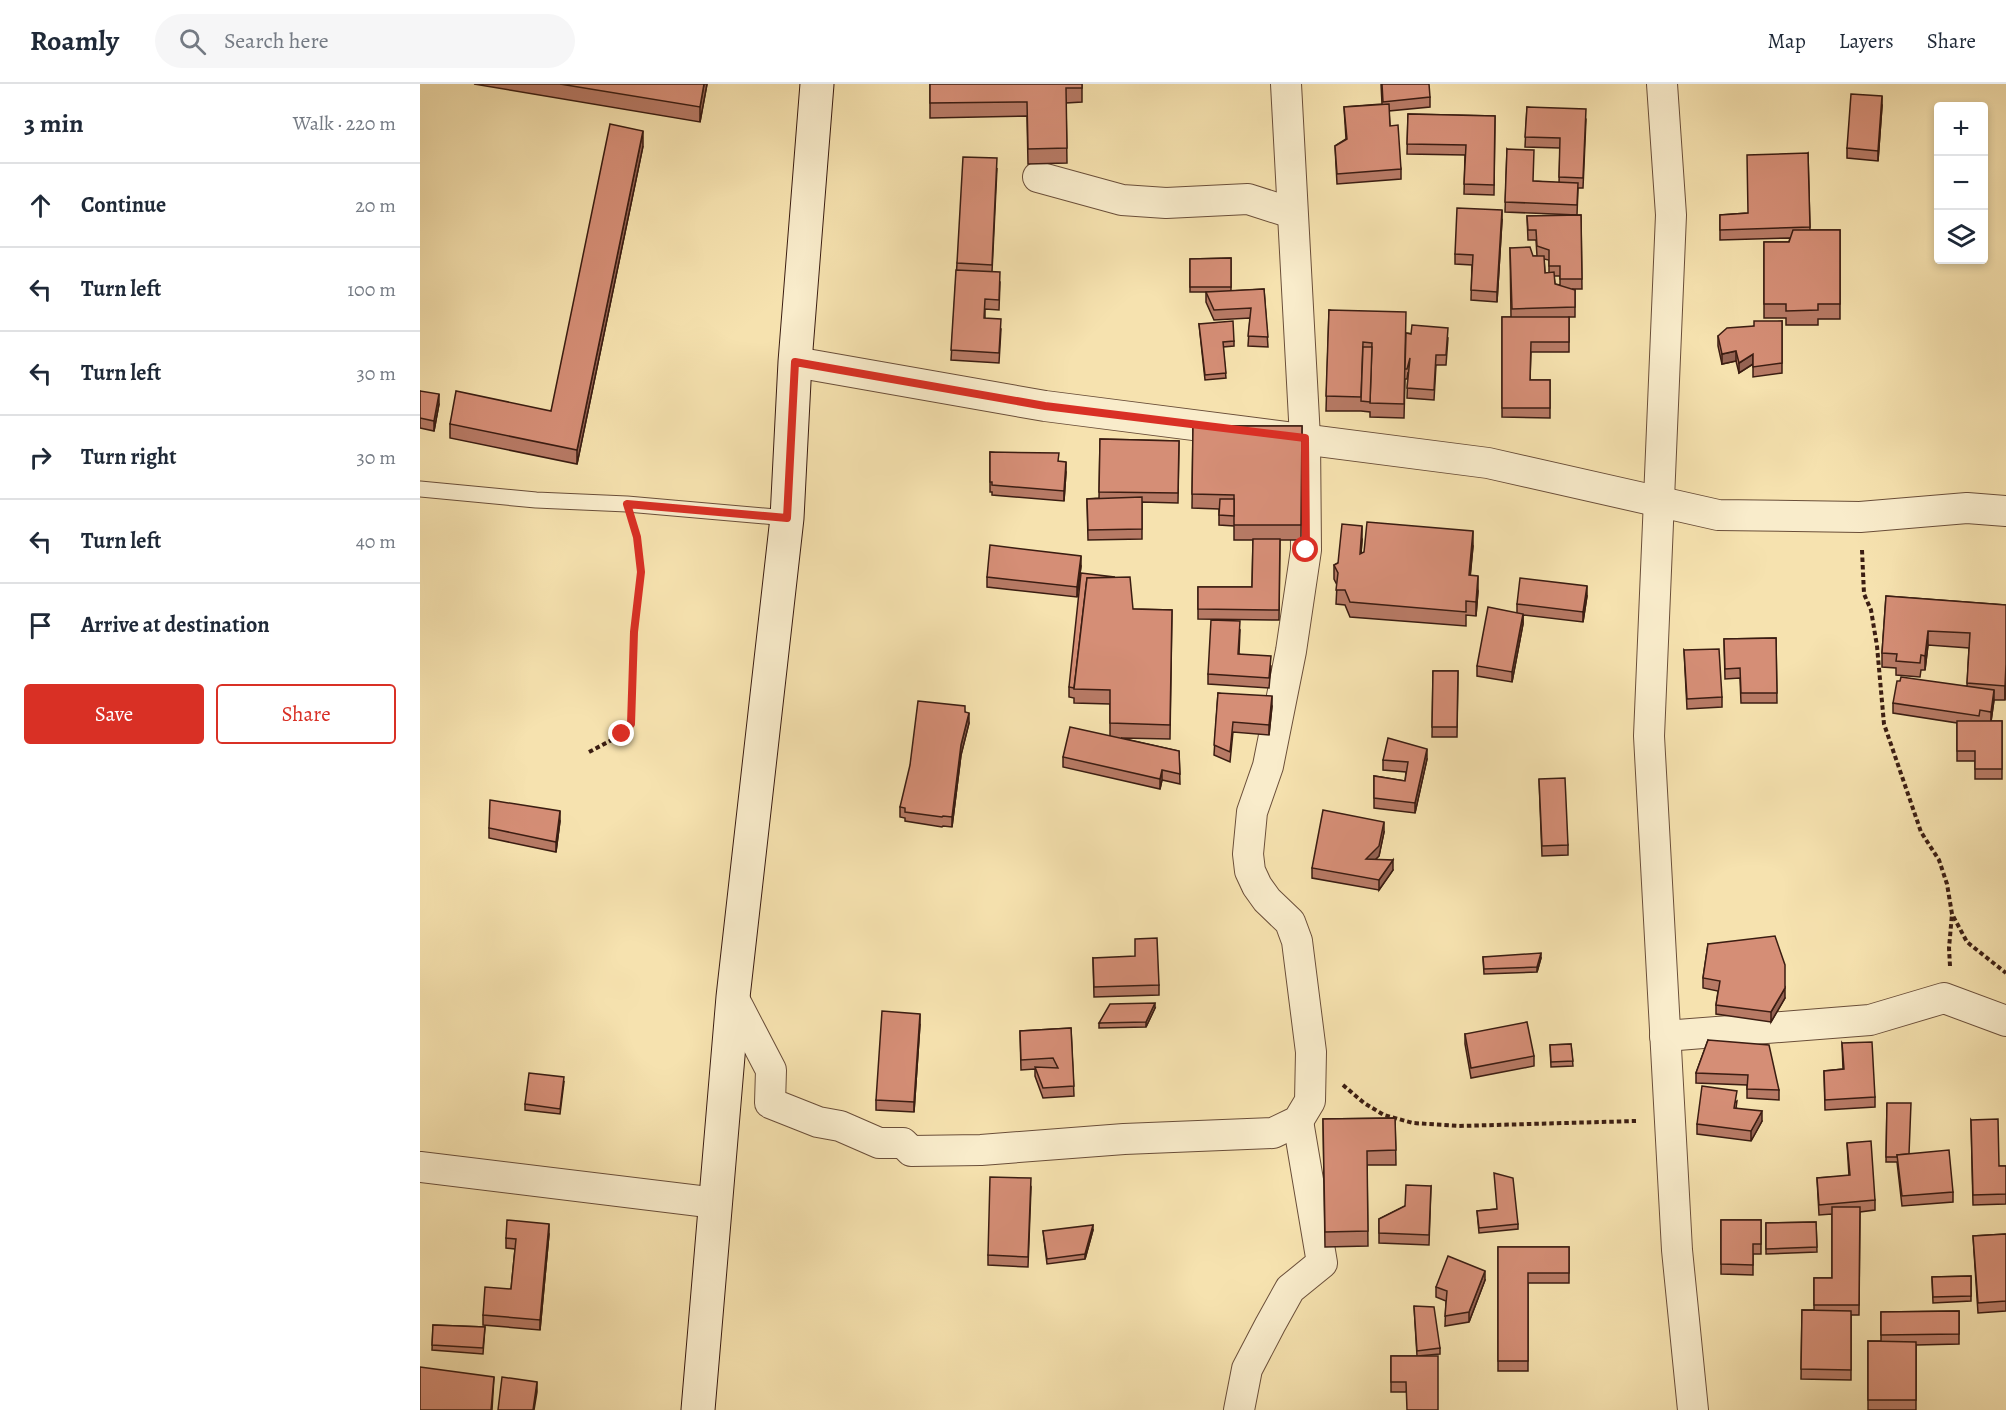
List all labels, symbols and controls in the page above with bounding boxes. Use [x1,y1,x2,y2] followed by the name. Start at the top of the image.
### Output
[155,14,575,68] search box
[30,22,119,60] text: Roamly
[176,25,209,58] icon: search
[224,26,329,56] text: Search here
[1767,27,1806,55] text: Map
[1839,27,1894,55] text: Layers
[1927,27,1976,55] text: Share
[1934,102,1988,264] map controls
[1934,102,1988,156] button: +
[24,106,84,141] text: 3 min
[293,110,396,137] text: Walk · 220 m
[1934,156,1988,210] button: −
[24,189,57,222] icon: ahead
[81,190,166,220] text: Continue
[355,192,396,219] text: 20 m
[1934,210,1988,264] button: layers
[24,273,57,306] icon: left
[81,274,161,304] text: Turn left
[347,276,396,303] text: 100 m
[24,357,57,390] icon: left
[81,358,161,388] text: Turn left
[356,360,396,387] text: 30 m
[24,441,57,474] icon: right
[81,442,177,472] text: Turn right
[356,444,396,471] text: 30 m
[24,525,57,558] icon: left
[81,526,161,556] text: Turn left
[356,528,396,555] text: 40 m
[1292,536,1318,562] route start
[24,609,57,642] icon: arrive
[81,610,270,640] text: Arrive at destination
[24,684,204,744] button: Save
[216,684,396,744] button: Share
[608,720,634,746] route end

